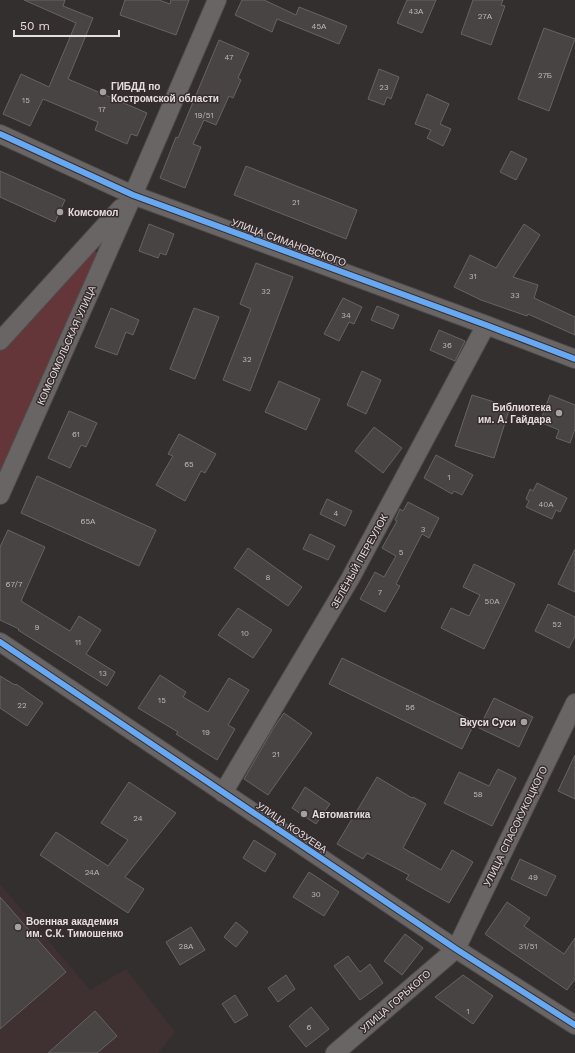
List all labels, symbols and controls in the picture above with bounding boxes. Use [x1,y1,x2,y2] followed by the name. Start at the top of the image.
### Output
[409,7,424,16] house number: 43А
[14,12,119,38] scale bar
[478,12,493,21] house number: 27А
[20,19,50,33] text: 50 m
[312,22,327,31] house number: 45А
[225,53,234,62] house number: 47
[538,71,552,80] house number: 27Б
[111,81,219,104] place label: ГИБДД по Костромской области
[379,83,389,92] house number: 23
[98,87,108,97] marker: ГИБДД по Костромской области
[22,96,30,105] house number: 15
[98,105,106,114] house number: 17
[194,111,214,120] house number: 19/51
[292,198,300,207] house number: 21
[55,207,65,217] marker: Комсомол
[68,207,118,218] place label: Комсомол
[230,217,348,268] street label: УЛИЦА СИМАНОВСКОГО
[469,272,477,281] house number: 31
[35,283,98,407] street label: КОМСОМОЛЬСКАЯ УЛИЦА
[261,287,271,296] house number: 32
[510,291,520,300] house number: 33
[341,311,351,320] house number: 34
[442,341,452,350] house number: 36
[242,355,252,364] house number: 32
[478,402,551,425] place label: Библиотека им. А. Гайдара
[554,408,564,418] marker: Библиотека им. А. Гайдара
[72,430,80,439] house number: 61
[184,460,194,469] house number: 65
[447,473,451,482] house number: 1
[538,500,554,509] house number: 40А
[334,509,339,518] house number: 4
[328,512,390,610] street label: ЗЕЛЁНЫЙ ПЕРЕУЛОК
[81,517,96,526] house number: 65А
[421,525,426,534] house number: 3
[399,548,404,557] house number: 5
[266,573,271,582] house number: 8
[6,580,23,589] house number: 67/7
[378,588,383,597] house number: 7
[485,597,500,606] house number: 50А
[552,620,562,629] house number: 52
[35,623,40,632] house number: 9
[241,629,249,638] house number: 10
[75,638,81,647] house number: 11
[99,669,107,678] house number: 13
[158,696,166,705] house number: 15
[17,701,27,710] house number: 22
[405,703,415,712] house number: 56
[460,717,516,728] place label: Вкуси Суси
[519,717,529,727] marker: Вкуси Суси
[202,728,210,737] house number: 19
[272,750,280,759] house number: 21
[482,764,549,888] street label: УЛИЦА СПАСОКУКОЦКОГО
[473,790,483,799] house number: 58
[254,800,329,855] street label: УЛИЦА КОЗУЕВА
[299,809,309,819] marker: Автоматика
[312,809,371,820] place label: Автоматика
[133,814,143,823] house number: 24
[85,868,100,877] house number: 24А
[528,873,538,882] house number: 49
[311,890,321,899] house number: 30
[26,916,123,939] place label: Военная академия им. С.К. Тимошенко
[13,922,23,932] marker: Военная академия им. С.К. Тимошенко
[179,942,194,951] house number: 28А
[518,942,538,951] house number: 31/51
[358,968,433,1035] street label: УЛИЦА ГОРЬКОГО
[466,1007,470,1016] house number: 1
[307,1023,312,1032] house number: 6

